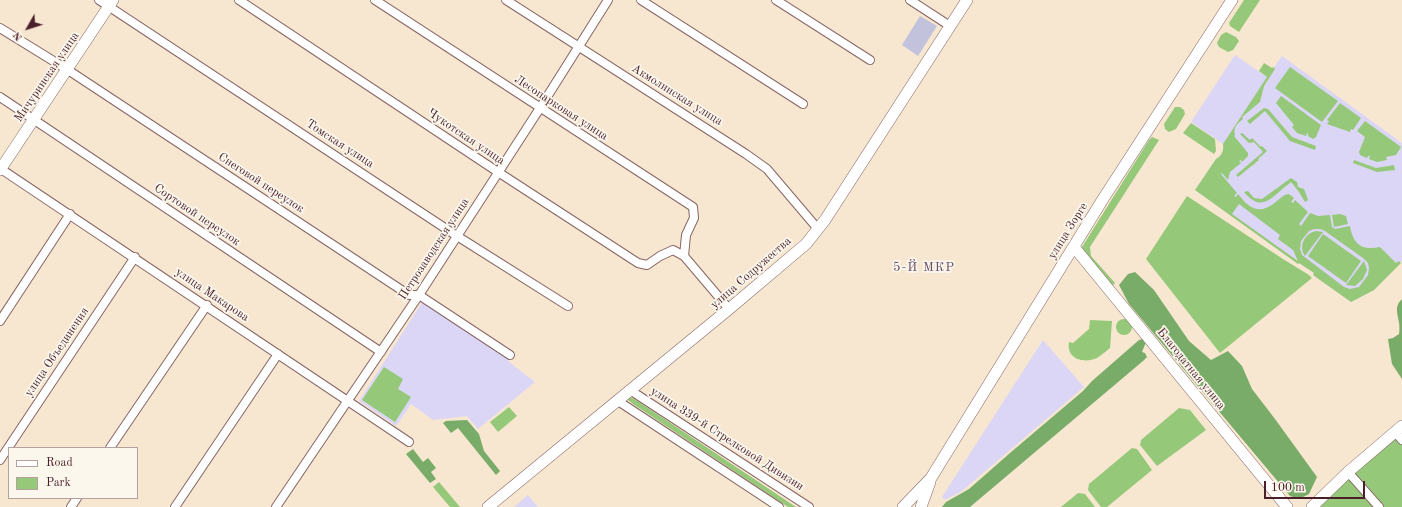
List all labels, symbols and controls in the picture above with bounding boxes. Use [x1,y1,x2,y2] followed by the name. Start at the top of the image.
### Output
[8,8,48,48] north arrow
[11,29,25,43] text: N
[12,29,82,125] street label: Мичуринская улица
[629,61,725,129] street label: Акмолинская улица
[511,72,611,144] street label: Лесопарковая улица
[425,106,507,168] street label: Чукотская улица
[303,117,377,171] street label: Томская улица
[215,150,307,216] street label: Снеговой переулок
[151,181,243,249] street label: Сортовой переулок
[396,195,472,303] street label: Петрозаводская улица
[1045,200,1091,262] street label: улица Зорге
[708,234,794,312] street label: улица Содружества
[893,260,955,276] district label: 5-Й МКР
[172,265,252,325] street label: улица Макарова
[22,305,92,399] street label: улица Объединения
[1154,325,1228,413] street label: Благодатная улица
[648,384,806,494] street label: улица 339-й Стрелковой Дивизии
[8,447,138,499] legend
[46,457,73,469] text: Road
[1266,473,1367,499] scale bar
[46,477,71,489] text: Park
[1271,482,1305,494] text: 100 m

